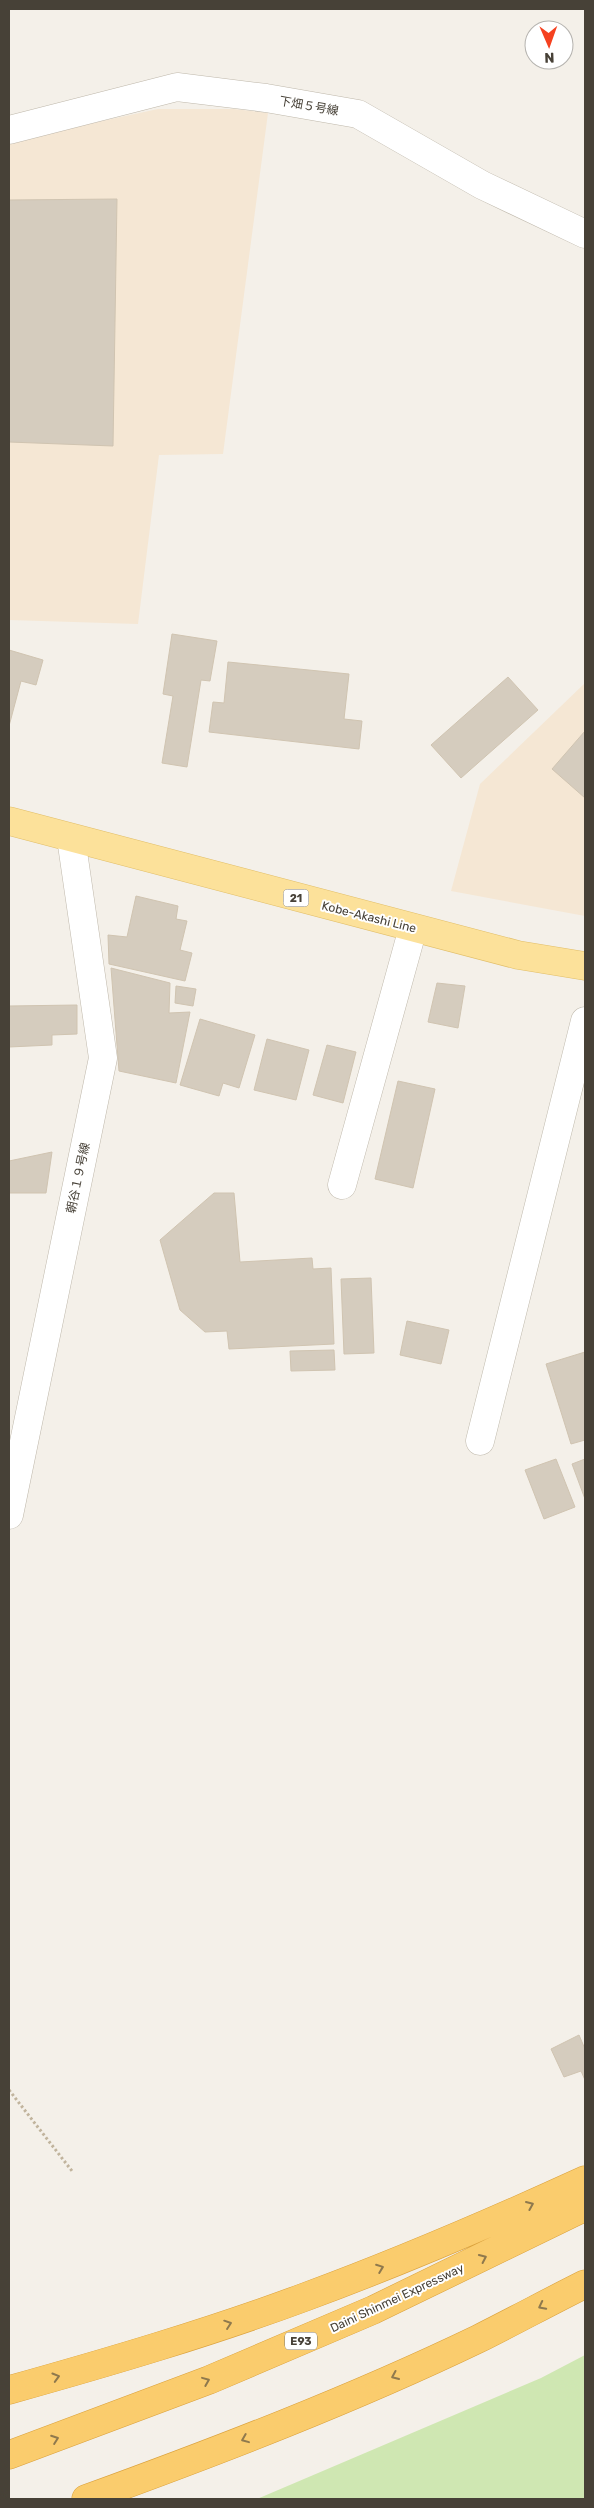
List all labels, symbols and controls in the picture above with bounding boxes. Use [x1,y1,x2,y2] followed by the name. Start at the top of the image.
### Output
[524,20,574,70] north arrow
[544,49,555,66] text: N
[278,94,340,118] street label: 下畑５号線
[284,890,308,906] road number: 21
[320,898,418,936] street label: Kobe-Akashi Line
[64,1141,92,1215] street label: 朝谷１９号線
[525,2200,534,2211] one-way arrow
[478,2254,487,2264] one-way arrow
[328,2261,466,2335] street label: Daini Shinmei Expressway
[375,2264,384,2274] one-way arrow
[538,2300,547,2310] one-way arrow
[223,2320,231,2330] one-way arrow
[285,2332,317,2350] road number: E93
[391,2369,400,2380] one-way arrow
[51,2372,60,2383] one-way arrow
[202,2377,210,2387] one-way arrow
[241,2432,250,2443] one-way arrow
[50,2435,59,2445] one-way arrow

